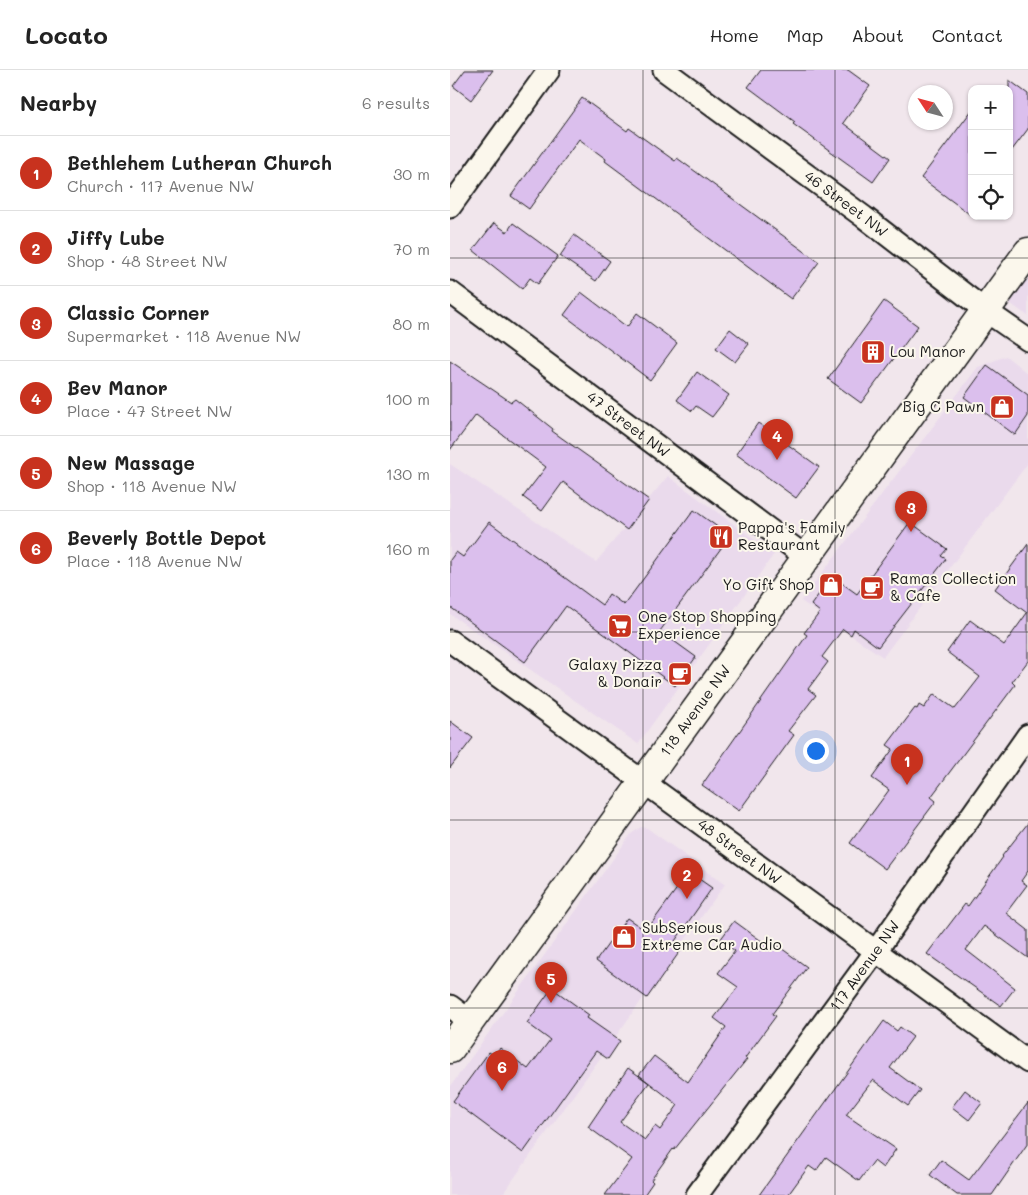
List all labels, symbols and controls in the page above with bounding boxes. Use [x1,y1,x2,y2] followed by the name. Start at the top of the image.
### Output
[25,19,108,50] text: Locato
[710,23,759,47] text: Home
[787,23,823,47] text: Map
[851,23,904,47] text: About
[932,23,1003,47] text: Contact
[908,85,953,130] north arrow
[968,85,1013,220] map controls
[968,85,1013,130] button: +
[20,89,97,116] text: Nearby
[362,92,430,113] text: 6 results
[968,130,1013,175] button: −
[67,150,332,175] text: Bethlehem Lutheran Church
[32,163,40,184] text: 1
[393,163,430,184] text: 30 m
[801,166,893,241] street label: 46 Street NW
[67,175,255,196] text: Church · 117 Avenue NW
[968,175,1013,220] button: locate
[67,225,165,250] text: Jiffy Lube
[32,238,40,259] text: 2
[393,238,430,259] text: 70 m
[67,250,228,271] text: Shop · 48 Street NW
[67,300,209,325] text: Classic Corner
[31,313,41,334] text: 3
[393,313,430,334] text: 80 m
[67,325,301,346] text: Supermarket · 118 Avenue NW
[860,339,886,365] building icon: Lou Manor
[890,341,966,361] place label: Lou Manor
[67,375,168,400] text: Bev Manor
[583,386,674,461] street label: 47 Street NW
[31,388,41,409] text: 4
[385,388,430,409] text: 100 m
[989,394,1015,420] shop icon: Big C Pawn
[903,396,984,416] place label: Big C Pawn
[67,400,233,421] text: Place · 47 Street NW
[761,419,793,460] pin: 4
[67,450,195,475] text: New Massage
[31,463,41,484] text: 5
[386,463,430,484] text: 130 m
[67,475,237,496] text: Shop · 118 Avenue NW
[895,491,927,532] pin: 3
[738,517,846,554] place label: Pappa's Family Restaurant
[708,524,734,550] restaurant icon: Pappa's Family Restaurant
[67,525,266,550] text: Beverly Bottle Depot
[31,538,41,559] text: 6
[385,538,430,559] text: 160 m
[67,550,243,571] text: Place · 118 Avenue NW
[890,568,1016,605] place label: Ramas Collection & Cafe
[818,572,844,598] shop icon: Yo Gift Shop
[722,574,814,594] place label: Yo Gift Shop
[859,575,885,601] cafe icon: Ramas Collection & Cafe
[638,606,776,643] place label: One Stop Shopping Experience
[607,613,633,639] supermarket icon: One Stop Shopping Experience
[568,654,662,691] place label: Galaxy Pizza & Donair
[655,660,734,760] street label: 118 Avenue NW
[667,661,693,687] cafe icon: Galaxy Pizza & Donair
[803,738,829,764] your location
[891,744,923,785] pin: 1
[694,814,786,888] street label: 48 Street NW
[671,858,703,899] pin: 2
[824,916,904,1015] street label: 117 Avenue NW
[642,917,782,954] place label: SubSerious Extreme Car Audio
[611,924,637,950] shop icon: SubSerious Extreme Car Audio
[535,962,567,1003] pin: 5
[486,1050,518,1091] pin: 6

